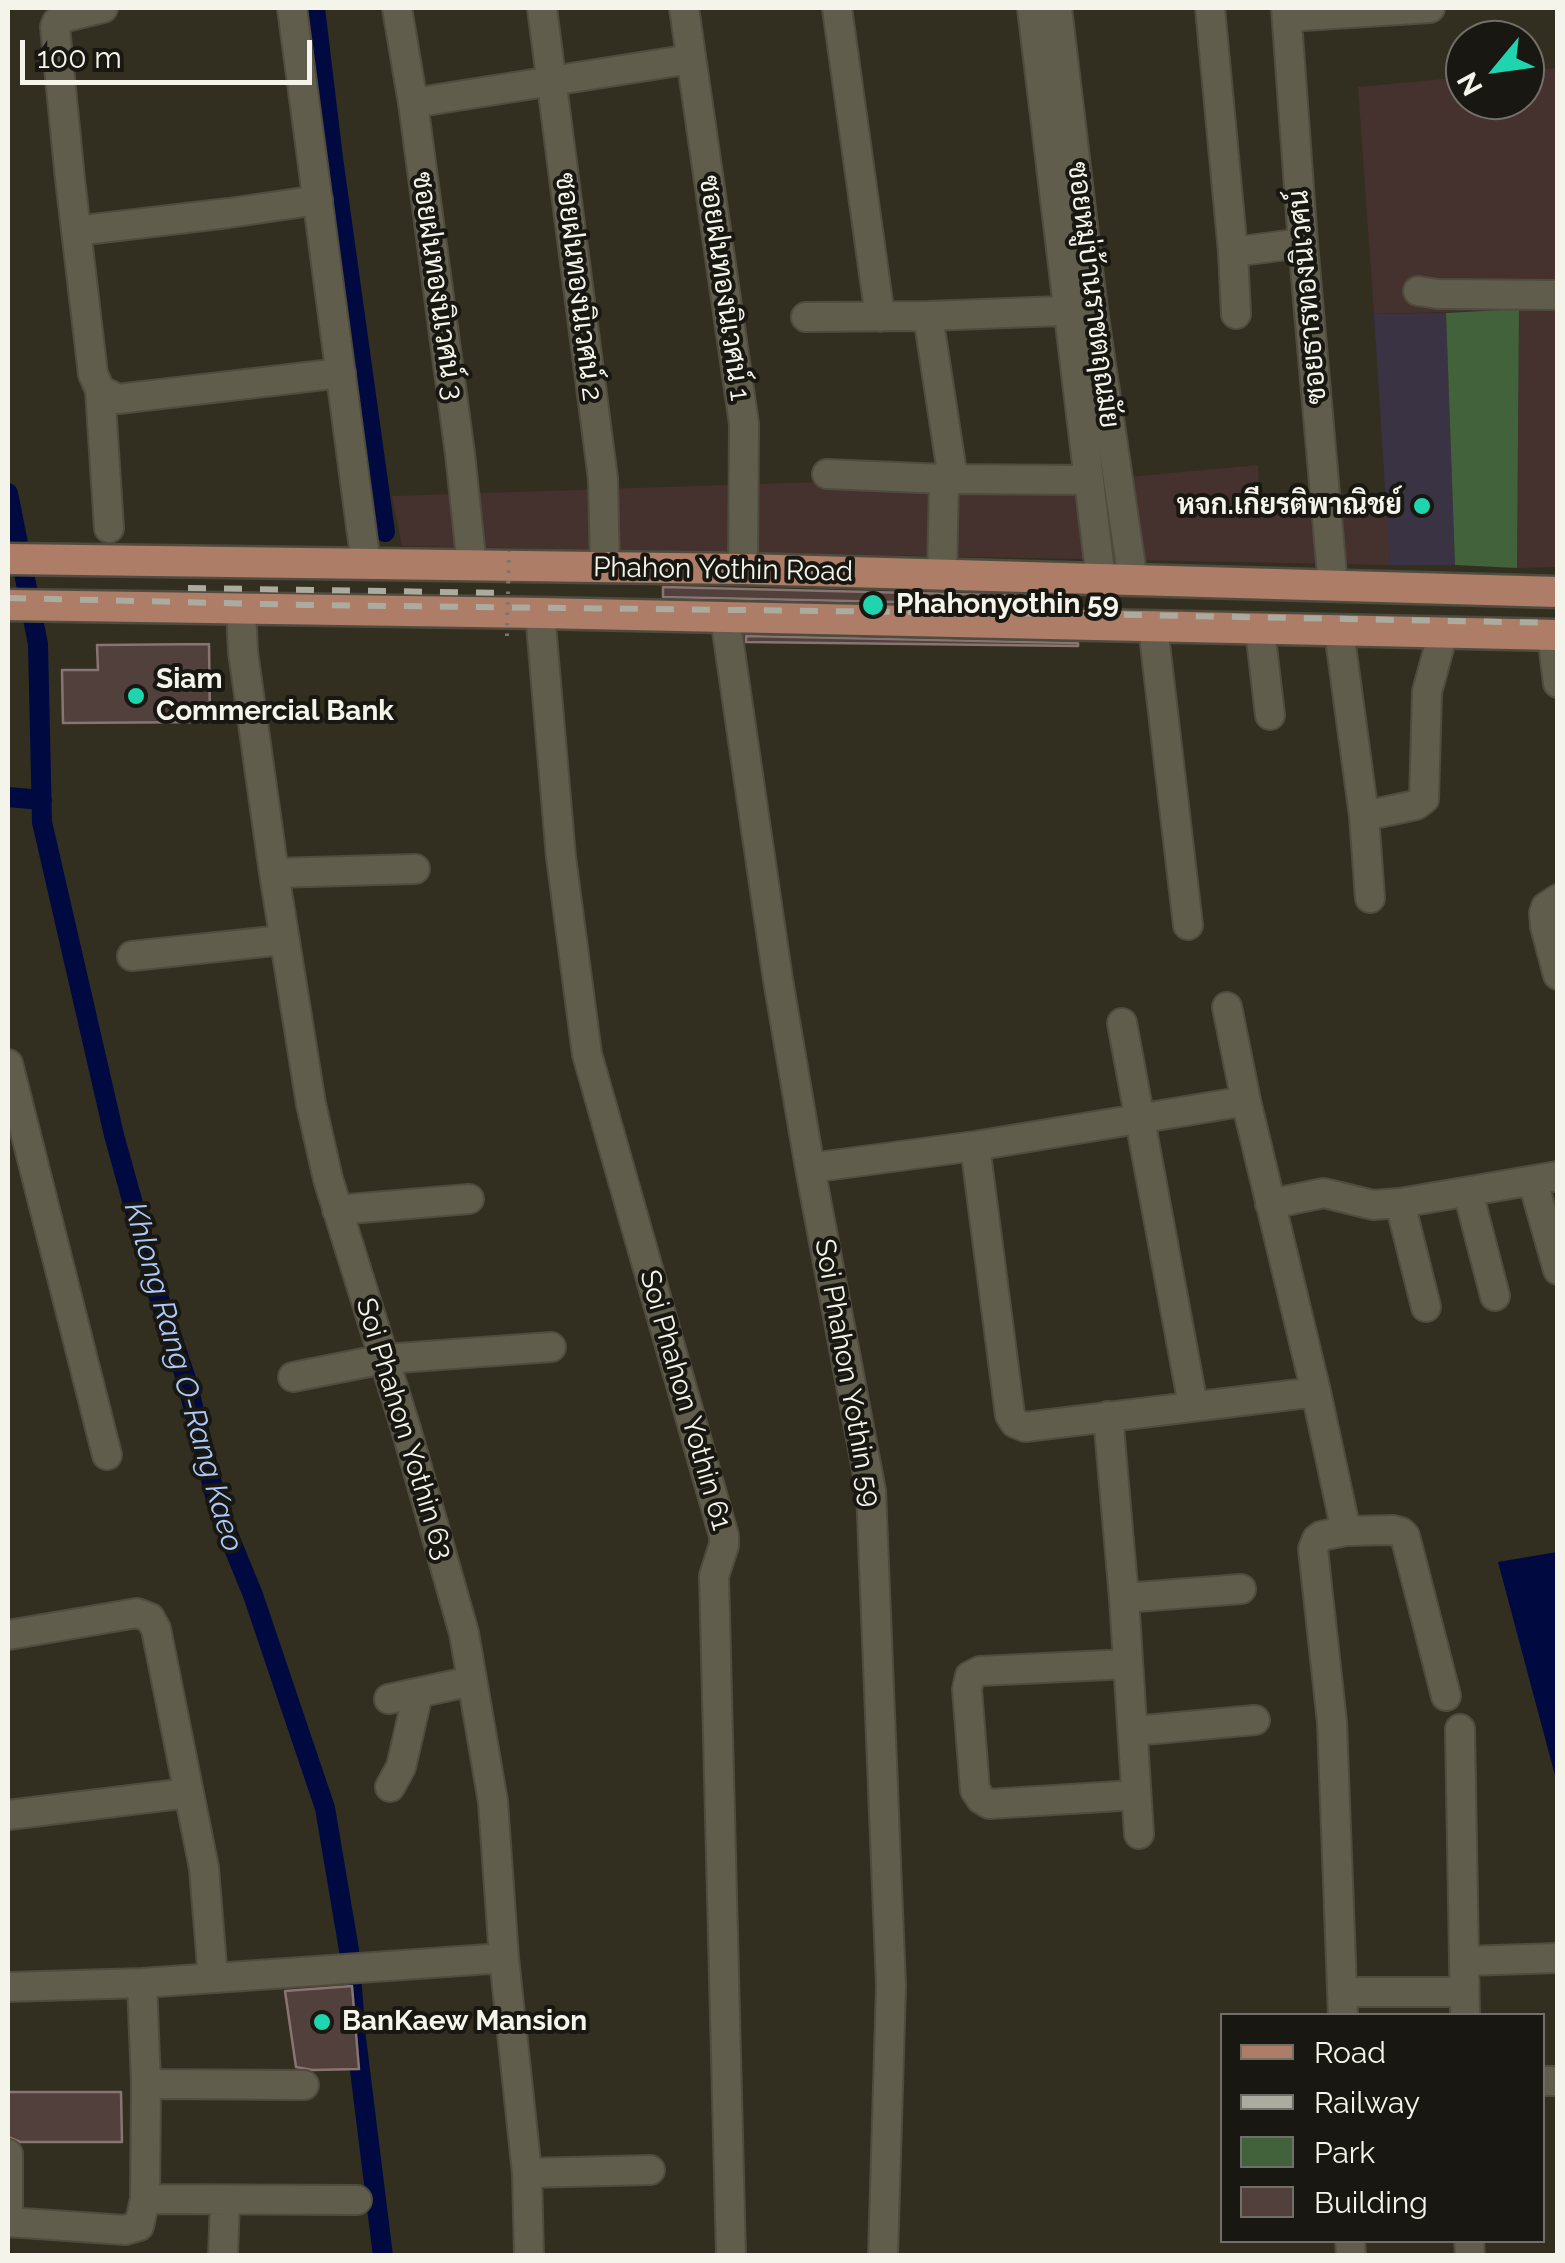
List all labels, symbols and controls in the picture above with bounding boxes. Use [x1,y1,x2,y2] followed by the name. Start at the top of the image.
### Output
[25,20,318,82] scale bar
[1445,20,1545,120] north arrow
[37,40,122,75] text: 100 m
[1450,66,1490,101] text: N
[1060,160,1126,430] street label: ซอยหมู่บ้านราชตฤณมัย
[404,170,470,402] street label: ซอยฝนทองนิเวศน์ 3
[547,171,609,403] street label: ซอยฝนทองนิเวศน์ 2
[692,173,756,403] street label: ซอยฝนทองนิเวศน์ 1
[1282,188,1334,406] street label: ซอยธารทองนิเวศน์
[1177,489,1402,523] place label: หจก.เกียรติพาณิชย์
[1411,495,1433,517] marker: หจก.เกียรติพาณิชย์
[593,551,853,589] street label: Phahon Yothin Road
[896,588,1119,622] place label: Phahonyothin 59
[860,592,886,618] marker: Phahonyothin 59
[156,663,394,729] place label: Siam Commercial Bank
[125,685,147,707] marker: Siam Commercial Bank
[116,1198,250,1556] water label: Khlong Rang O-Rang Kaeo
[807,1236,887,1510] street label: Soi Phahon Yothin 59
[632,1266,738,1534] street label: Soi Phahon Yothin 61
[348,1294,460,1564] street label: Soi Phahon Yothin 63
[342,2005,587,2039] place label: BanKaew Mansion
[311,2011,333,2033] marker: BanKaew Mansion
[1220,2013,1545,2243] legend
[1314,2035,1386,2070] text: Road
[1314,2085,1420,2120] text: Railway
[1314,2135,1375,2170] text: Park
[1314,2185,1428,2220] text: Building

